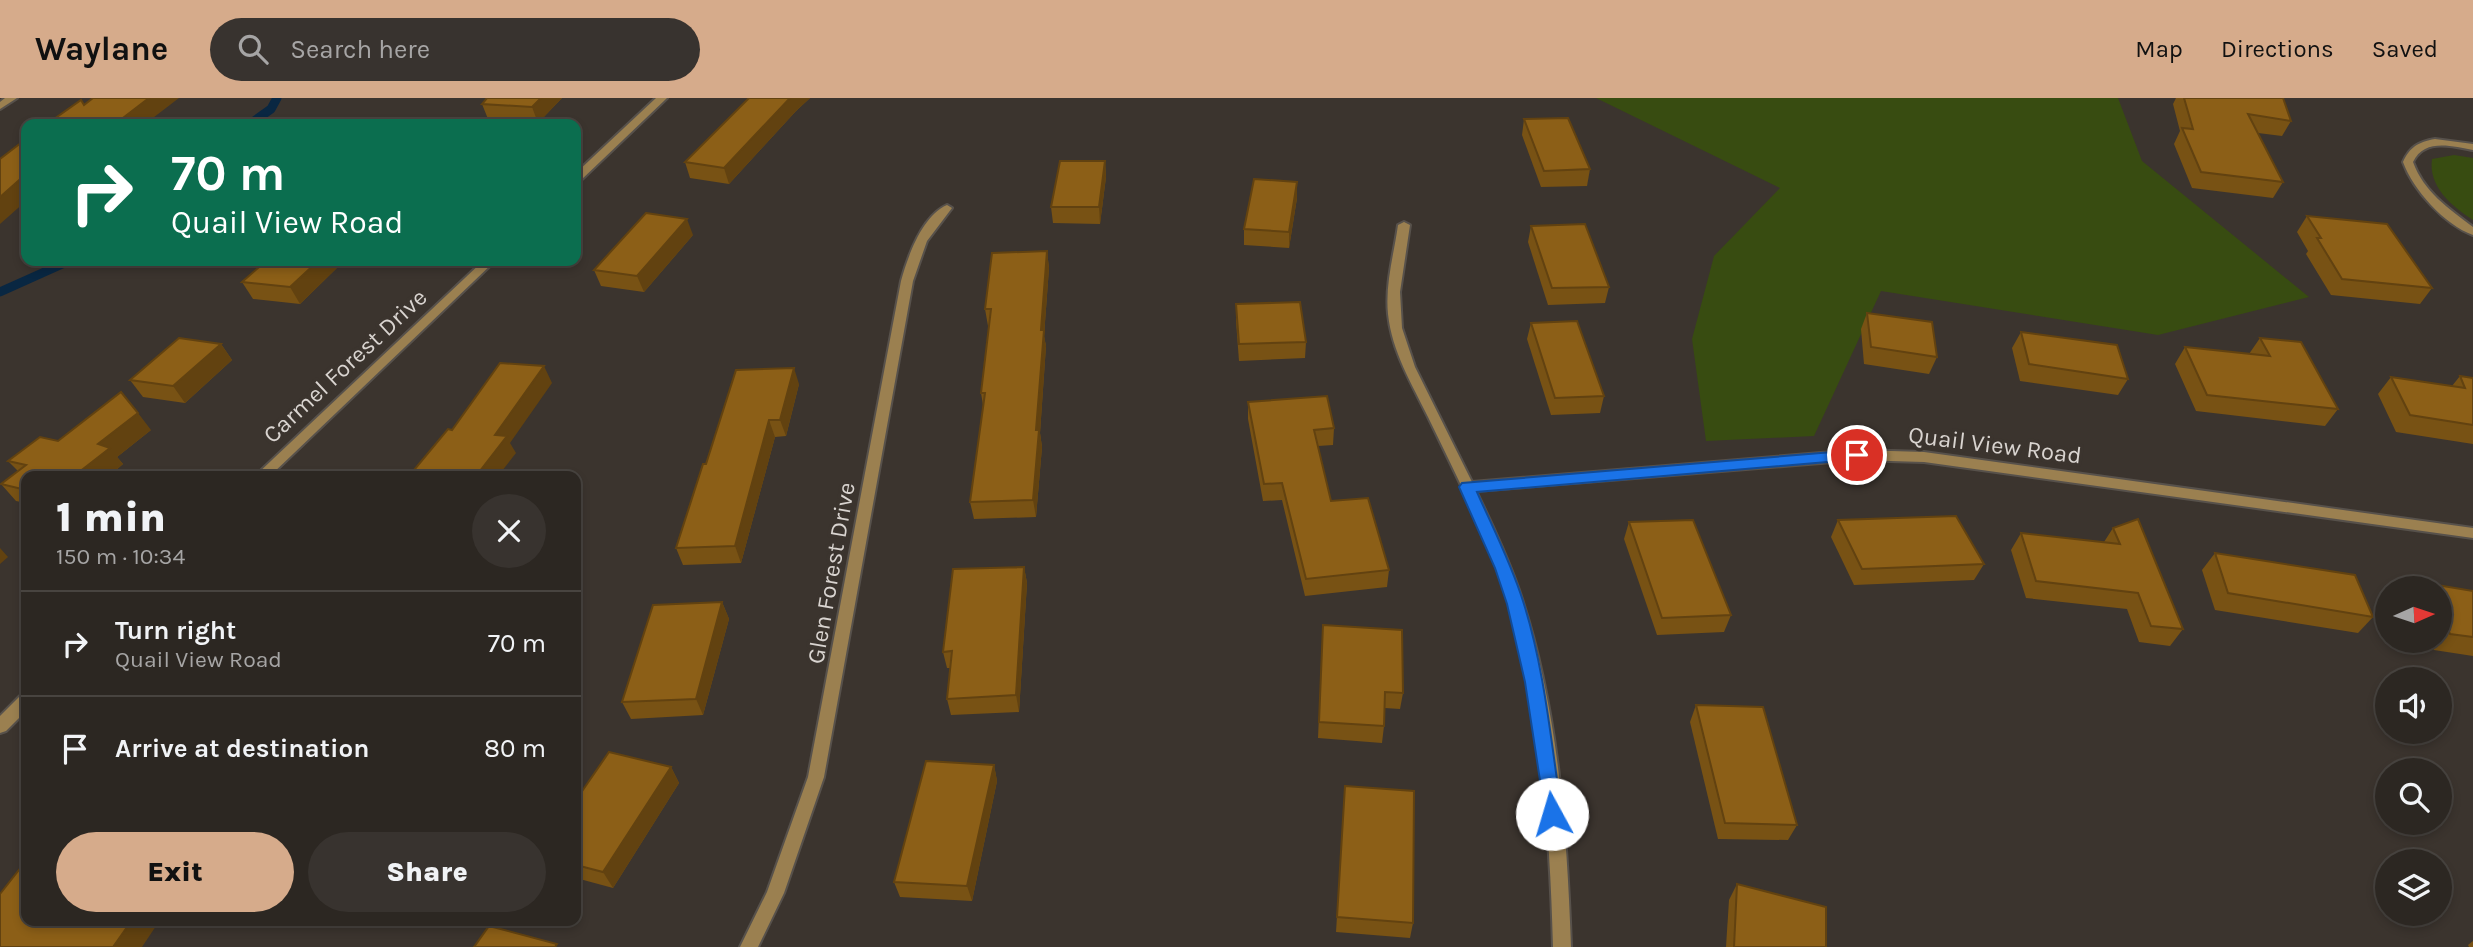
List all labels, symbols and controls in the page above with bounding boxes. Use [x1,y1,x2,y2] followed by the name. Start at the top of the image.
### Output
[210,18,700,81] search box
[35,30,168,68] text: Waylane
[234,30,272,68] icon: search
[290,34,430,65] text: Search here
[2135,35,2183,63] text: Map
[2221,35,2334,63] text: Directions
[2372,35,2438,63] text: Saved
[171,145,285,202] text: 70 m
[56,147,147,238] icon: right
[171,204,403,241] text: Quail View Road
[257,283,433,449] street label: Carmel Forest Drive
[1907,420,2083,470] street label: Quail View Road
[1827,425,1887,485] pin
[1838,436,1876,474] icon: arrive
[801,480,861,666] street label: Glen Forest Drive
[56,492,166,542] text: 1 min
[472,494,546,568] button: close
[56,543,185,570] text: 150 m · 10:34
[2375,576,2452,653] north arrow
[2375,576,2452,926] map controls
[115,615,236,646] text: Turn right
[56,625,94,663] icon: right
[488,628,546,659] text: 70 m
[115,646,282,673] text: Quail View Road
[2375,667,2452,744] button: sound
[56,730,94,768] icon: arrive
[115,733,369,764] text: Arrive at destination
[484,733,546,764] text: 80 m
[2375,758,2452,835] button: search
[1515,777,1589,851] position arrow
[56,832,294,912] button: Exit
[308,832,546,912] button: Share
[2375,849,2452,926] button: layers

